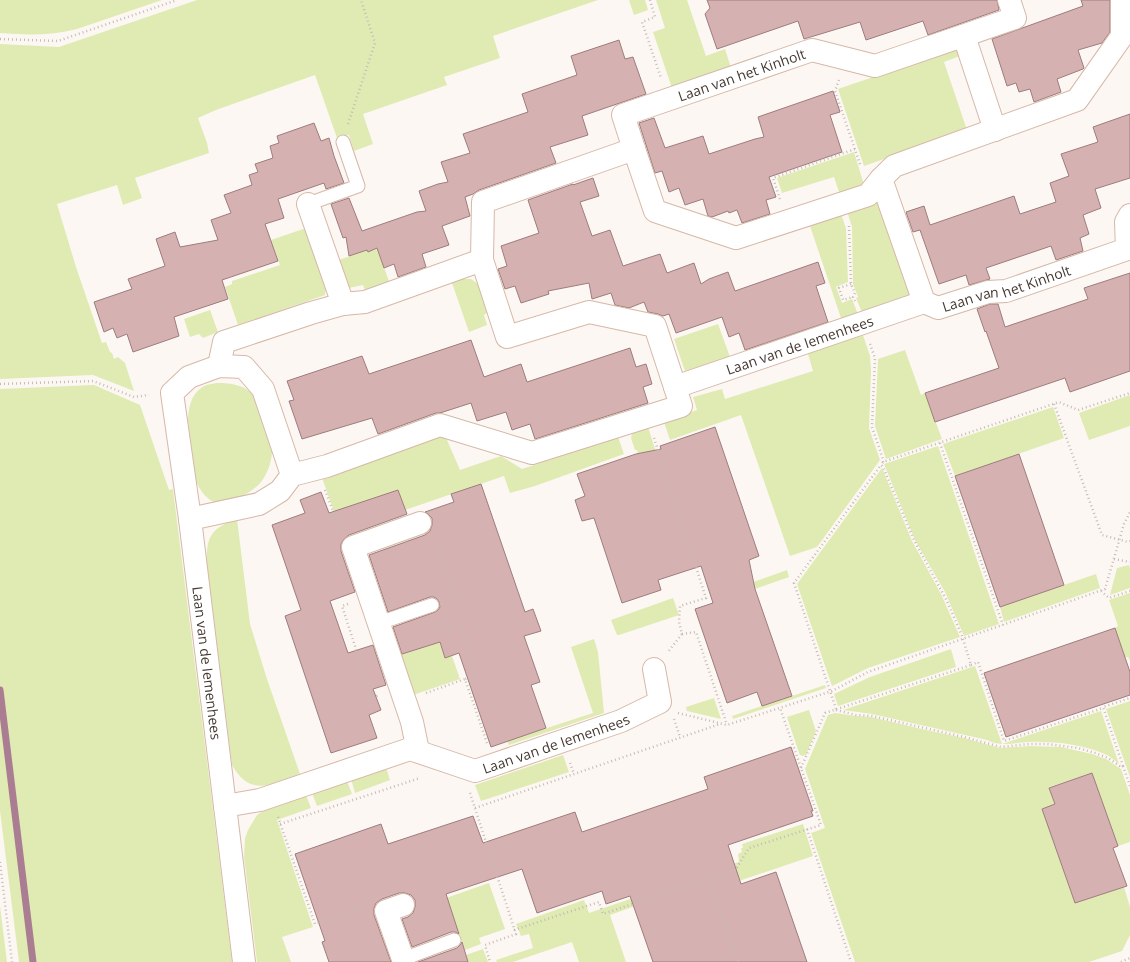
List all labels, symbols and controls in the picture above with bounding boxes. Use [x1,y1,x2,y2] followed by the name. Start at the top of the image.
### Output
[675,44,808,105] street label: Laan van het Kinholt
[939,260,1073,316] street label: Laan van het Kinholt
[723,310,876,378] street label: Laan van de Iemenhees
[189,585,226,741] street label: Laan van de Iemenhees
[480,709,633,777] street label: Laan van de Iemenhees

